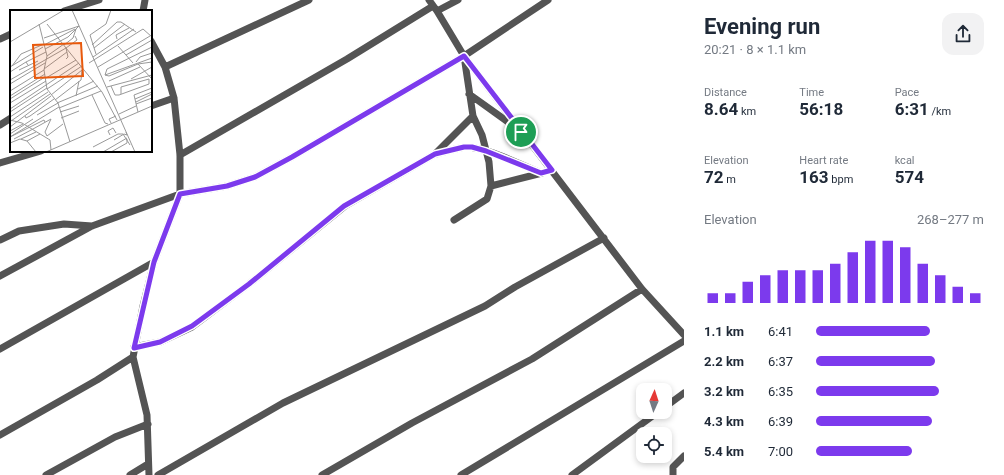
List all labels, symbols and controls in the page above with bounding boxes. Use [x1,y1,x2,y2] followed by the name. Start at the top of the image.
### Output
[10,10,152,152] inset map
[942,13,984,55] button: share
[704,14,820,39] text: Evening run
[704,42,806,57] text: 20:21 · 8 × 1.1 km
[704,86,747,99] text: Distance
[799,86,824,99] text: Time
[895,86,919,99] text: Pace
[704,99,738,119] text: 8.64
[799,99,843,119] text: 56:18
[895,99,929,119] text: 6:31
[738,105,756,118] text: km
[929,105,951,118] text: /km
[504,115,538,149] pin
[510,121,532,143] icon: arrive
[704,154,749,167] text: Elevation
[799,154,848,167] text: Heart rate
[895,154,915,167] text: kcal
[704,167,724,187] text: 72
[799,167,829,187] text: 163
[895,167,924,187] text: 574
[724,173,736,186] text: m
[829,173,853,186] text: bpm
[704,212,757,227] text: Elevation
[917,212,984,227] text: 268–277 m
[704,324,744,339] text: 1.1 km
[768,324,793,339] text: 6:41
[704,354,744,369] text: 2.2 km
[768,354,793,369] text: 6:37
[636,383,672,419] north arrow
[636,383,672,463] map controls
[704,384,744,399] text: 3.2 km
[768,384,793,399] text: 6:35
[704,414,744,429] text: 4.3 km
[768,414,793,429] text: 6:39
[636,427,672,463] button: locate
[704,444,744,459] text: 5.4 km
[768,444,793,459] text: 7:00

